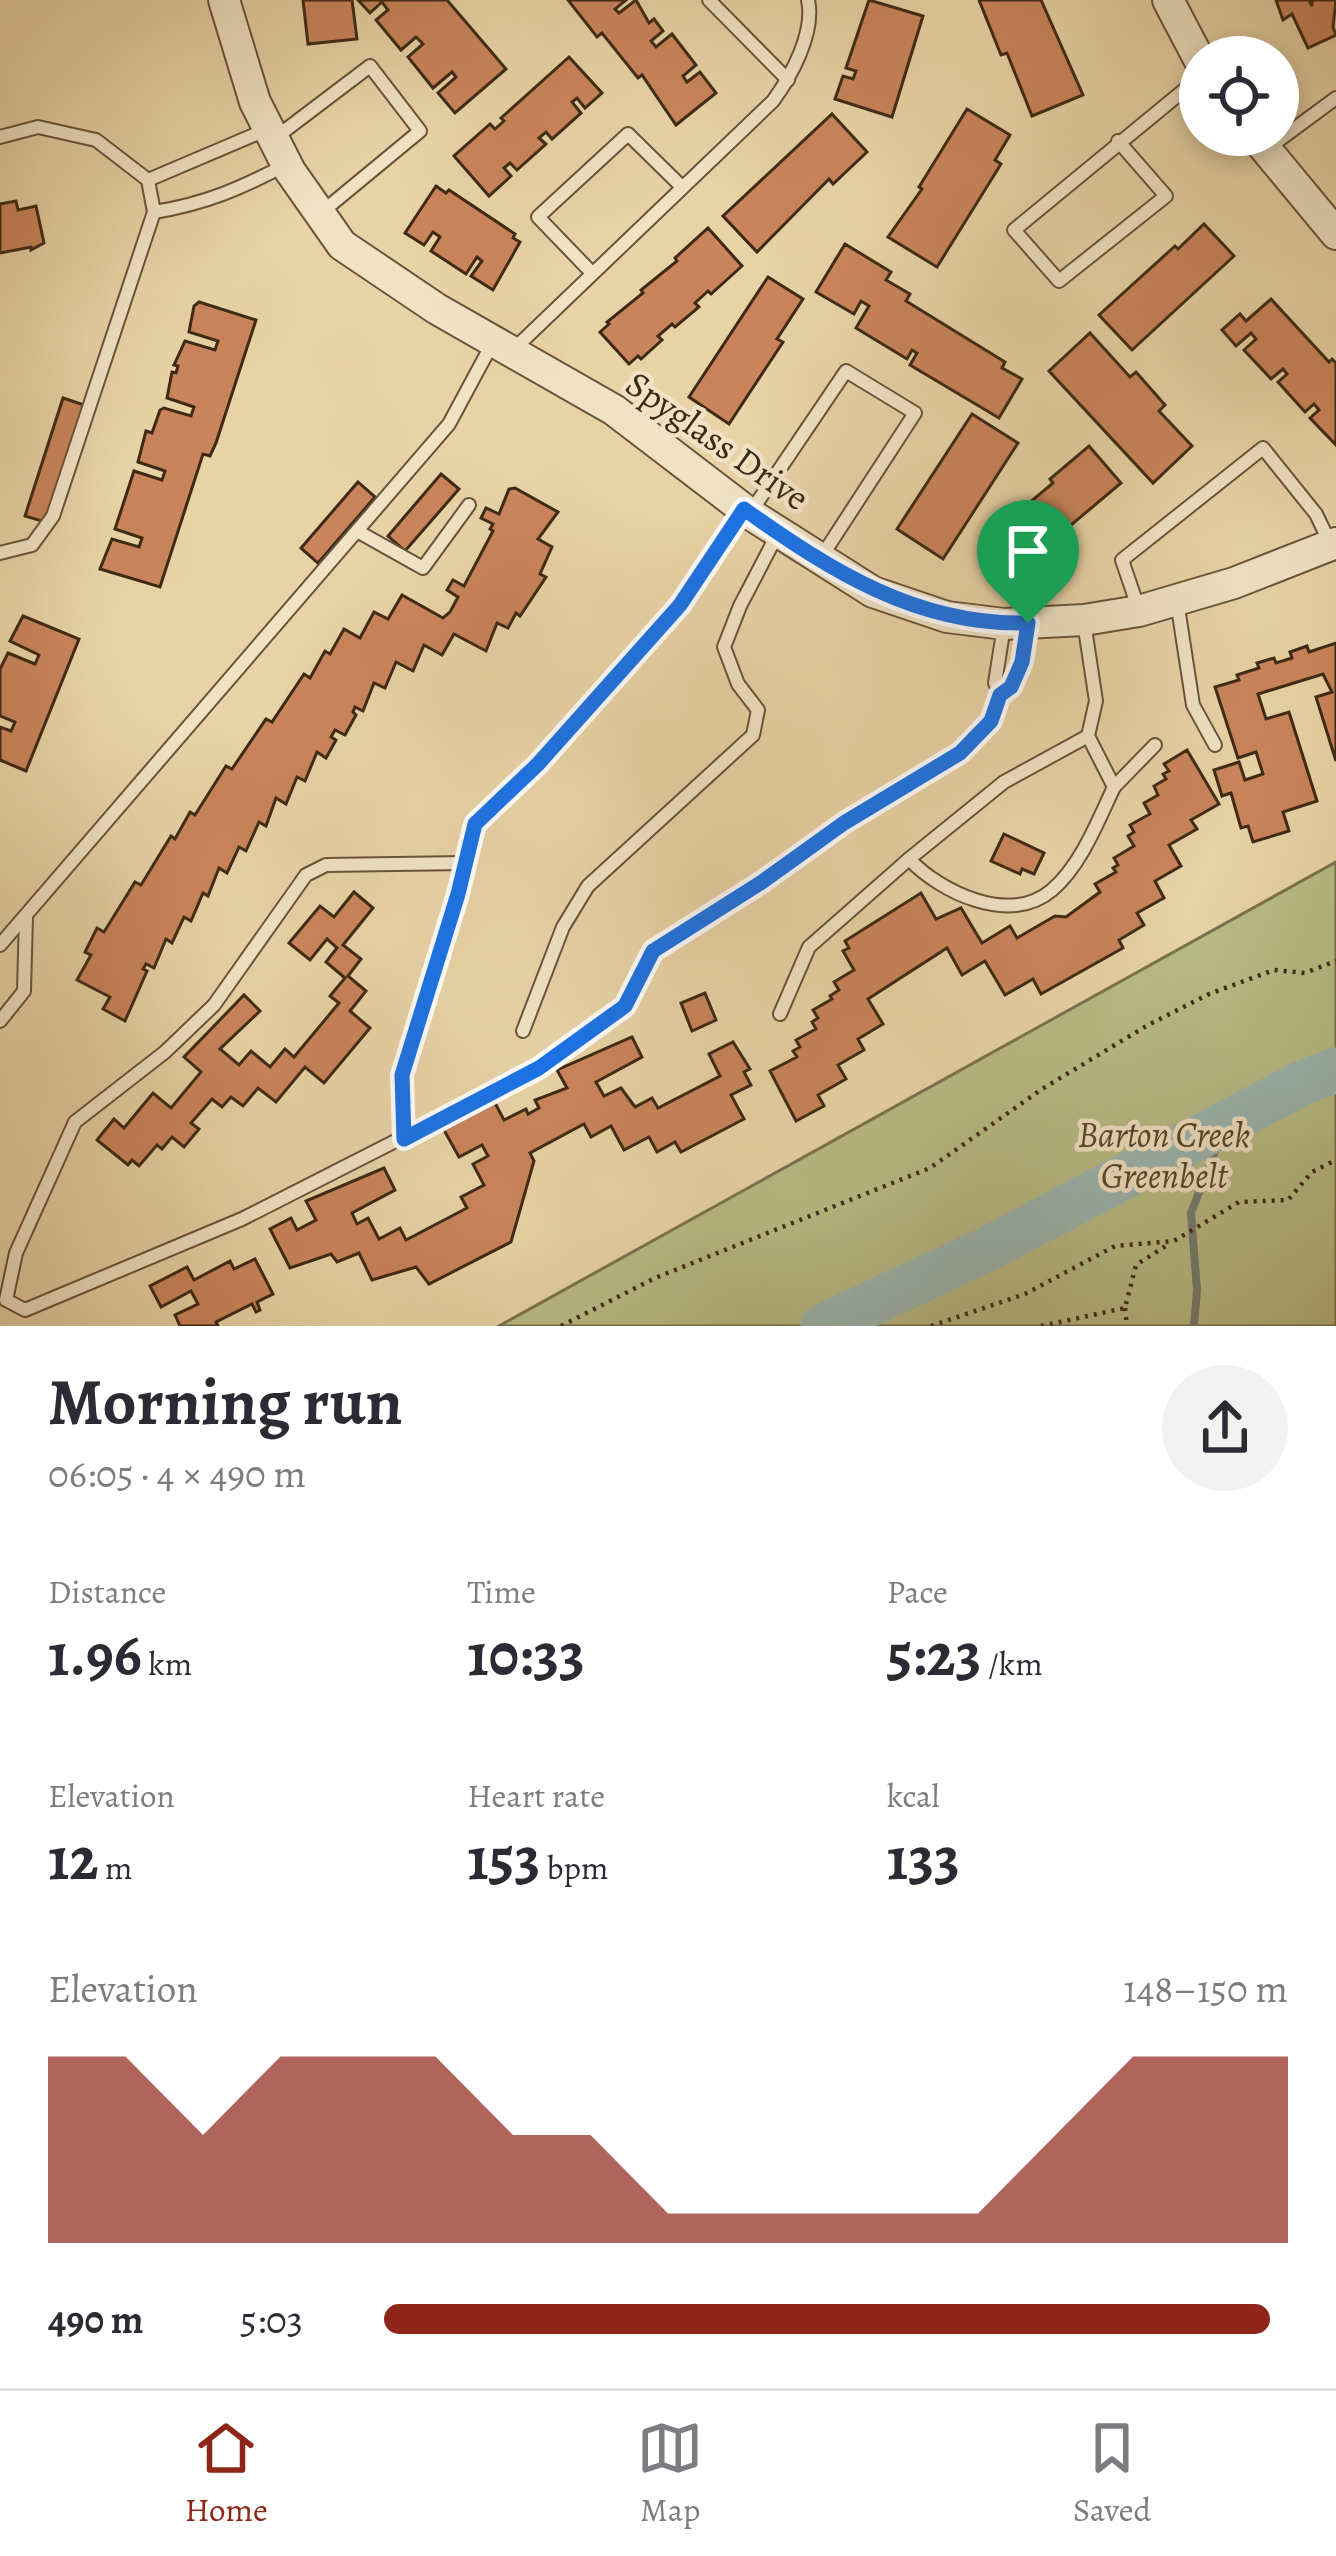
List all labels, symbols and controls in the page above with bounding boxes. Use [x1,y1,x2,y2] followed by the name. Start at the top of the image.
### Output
[1179,36,1299,156] map controls
[1179,36,1299,156] button: locate
[616,359,819,522] street label: Spyglass Drive
[977,500,1079,623] pin
[995,518,1061,584] icon: arrive
[1078,1110,1250,1200] park label: Barton Creek Greenbelt
[48,1357,403,1447] text: Morning run
[1162,1365,1288,1491] button: share
[48,1447,306,1500] text: 06:05 · 4 × 490 m
[48,1569,166,1614] text: Distance
[467,1569,536,1614] text: Time
[887,1569,948,1614] text: Pace
[48,1614,142,1696] text: 1.96
[467,1614,585,1696] text: 10:33
[887,1614,981,1696] text: 5:23
[142,1641,192,1686] text: km
[981,1641,1043,1686] text: /km
[48,1773,175,1818] text: Elevation
[467,1773,605,1818] text: Heart rate
[887,1773,940,1818] text: kcal
[48,1818,98,1900] text: 12
[467,1818,540,1900] text: 153
[887,1818,960,1900] text: 133
[98,1845,132,1890] text: m
[540,1845,608,1890] text: bpm
[48,1962,198,2015] text: Elevation
[1123,1962,1288,2015] text: 148–150 m
[48,2293,143,2346] text: 490 m
[240,2293,303,2346] text: 5:03
[185,2415,268,2532] tab: Home
[637,2415,703,2532] tab: Map
[1073,2415,1151,2532] tab: Saved

